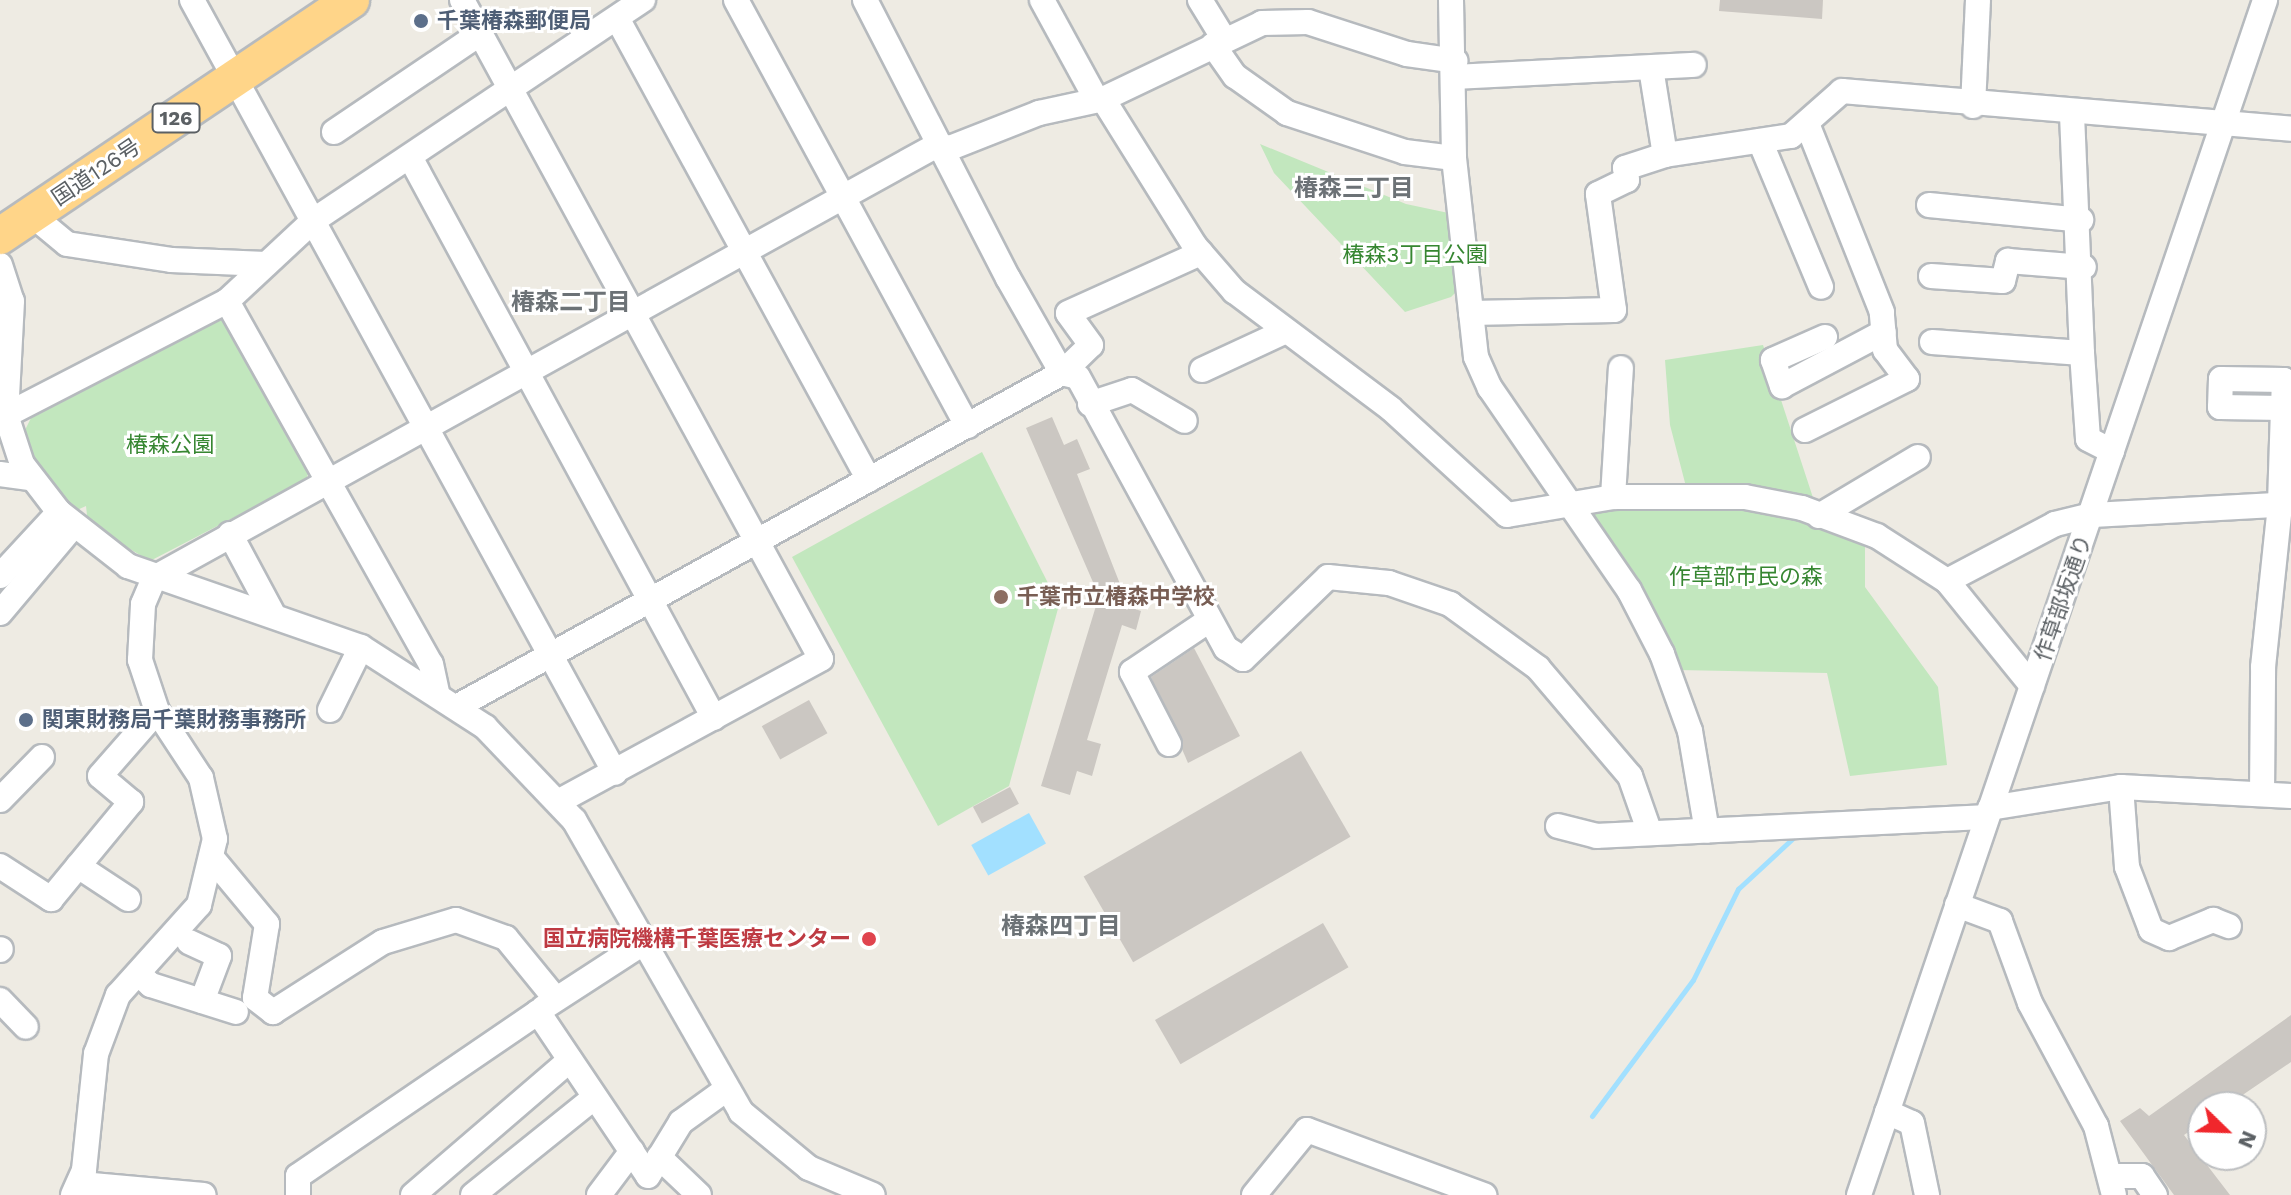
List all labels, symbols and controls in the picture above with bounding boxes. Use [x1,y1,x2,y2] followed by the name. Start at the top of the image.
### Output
[437,8,591,34] place label: 千葉椿森郵便局
[412,12,430,30] marker: 千葉椿森郵便局
[150,102,202,134] road number: 126
[47,133,145,211] street label: 国道126号
[1294,175,1414,203] district label: 椿森三丁目
[1343,242,1487,268] park label: 椿森3丁目公園
[511,289,631,317] district label: 椿森二丁目
[126,432,214,458] park label: 椿森公園
[2029,531,2097,665] street label: 作草部坂通り
[1669,564,1823,590] park label: 作草部市民の森
[1017,584,1215,610] place label: 千葉市立椿森中学校
[992,588,1010,606] marker: 千葉市立椿森中学校
[42,707,306,733] place label: 関東財務局千葉財務事務所
[17,711,35,729] marker: 関東財務局千葉財務事務所
[1001,913,1121,941] district label: 椿森四丁目
[543,926,851,952] place label: 国立病院機構千葉医療センター
[858,928,880,950] marker: 国立病院機構千葉医療センター
[2187,1091,2267,1171] north arrow
[2233,1127,2262,1152] text: N

